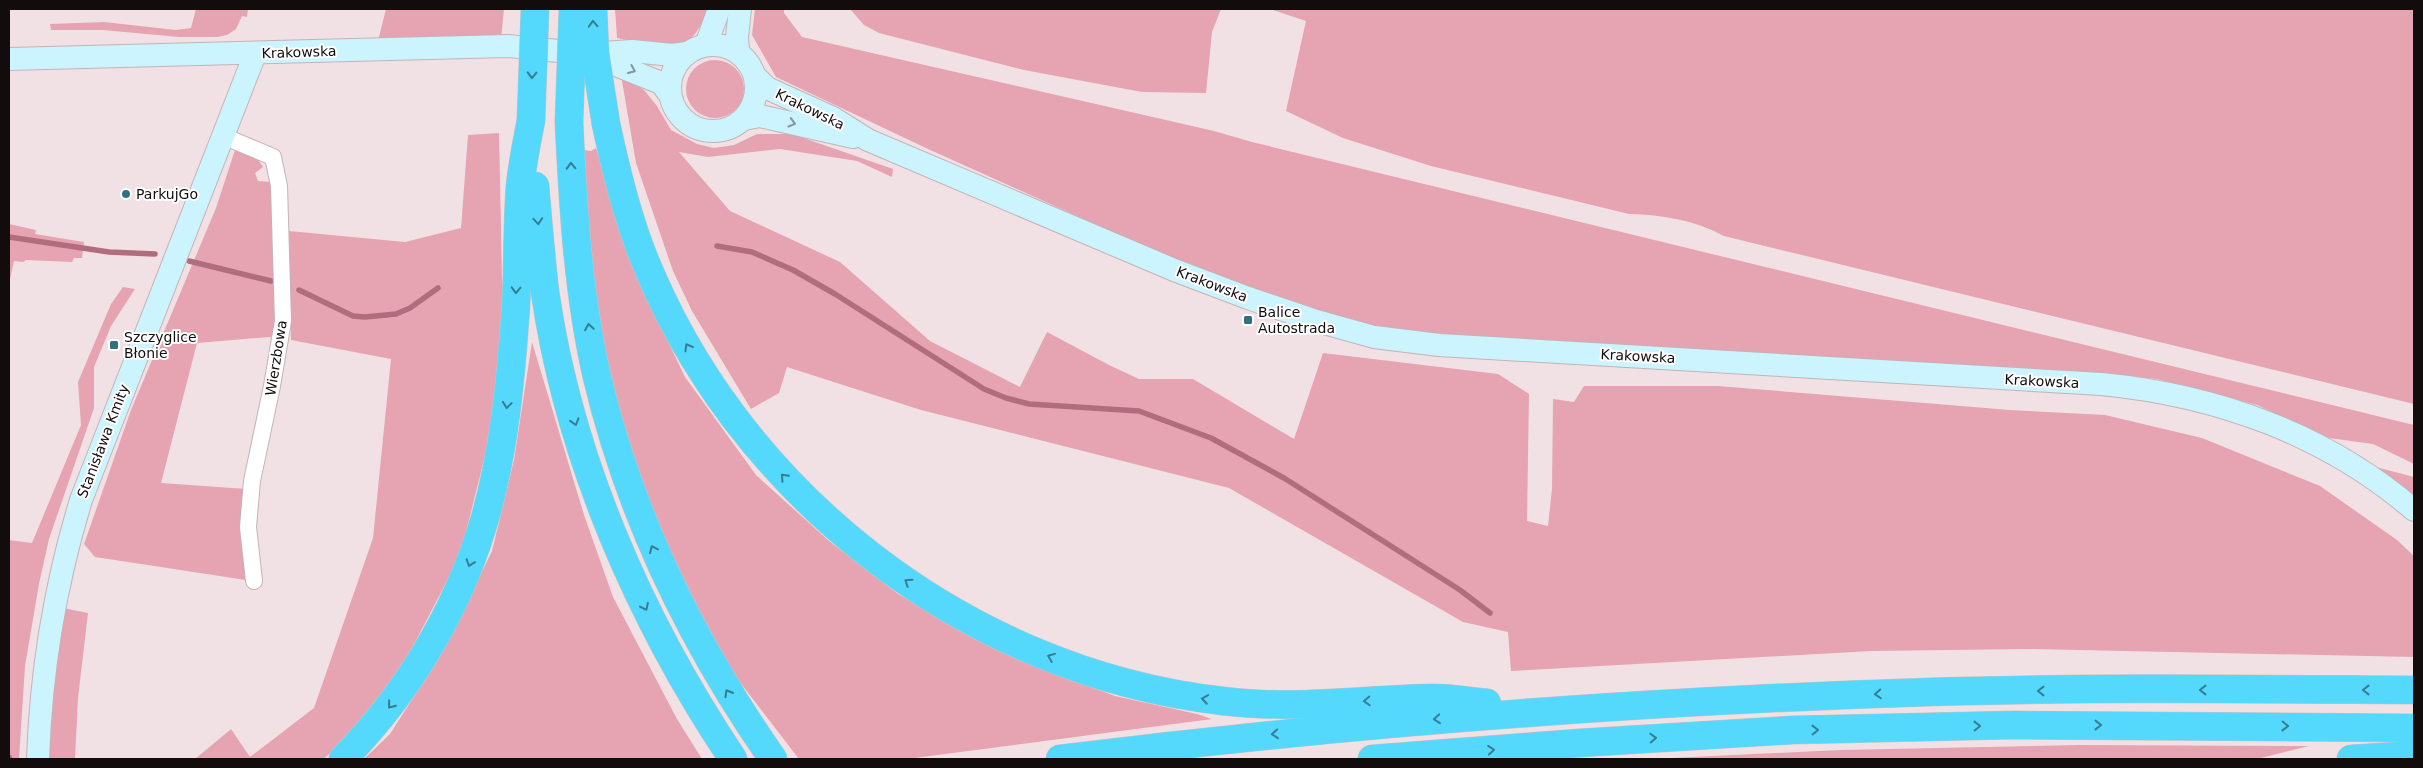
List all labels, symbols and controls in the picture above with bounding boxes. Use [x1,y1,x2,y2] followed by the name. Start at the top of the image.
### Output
[588,20,599,28] one-way arrow
[261,43,337,61] street label: Krakowska
[627,64,636,75] one-way arrow
[526,71,537,79] one-way arrow
[773,85,847,133] street label: Krakowska
[788,117,796,128] one-way arrow
[566,162,576,170] one-way arrow
[136,186,198,202] place label: ParkujGo
[120,188,132,200] marker: ParkujGo
[532,217,543,225] one-way arrow
[1174,263,1250,305] street label: Krakowska
[511,287,522,295] one-way arrow
[1258,304,1335,336] place label: Balice Autostrada
[1242,314,1254,326] marker: Balice Autostrada
[262,319,290,397] street label: Wierzbowa
[584,323,594,332] one-way arrow
[124,329,197,361] place label: Szczyglice Błonie
[108,339,120,351] marker: Szczyglice Błonie
[684,343,694,352] one-way arrow
[1600,346,1676,366] street label: Krakowska
[2004,371,2080,391] street label: Krakowska
[74,382,132,500] street label: Stanisława Kmity
[502,401,512,409] one-way arrow
[569,418,579,426] one-way arrow
[781,474,790,483] one-way arrow
[649,545,660,554] one-way arrow
[466,558,476,567] one-way arrow
[904,578,913,588] one-way arrow
[639,602,649,611] one-way arrow
[1047,653,1056,664] one-way arrow
[2199,685,2206,695] one-way arrow
[2361,685,2369,695] one-way arrow
[2036,686,2044,696] one-way arrow
[725,689,735,698] one-way arrow
[1874,689,1882,700] one-way arrow
[1201,694,1209,704] one-way arrow
[1363,695,1371,706] one-way arrow
[388,699,397,708] one-way arrow
[1433,714,1441,725] one-way arrow
[2094,720,2102,730] one-way arrow
[1974,721,1982,731] one-way arrow
[2282,721,2289,731] one-way arrow
[1812,725,1819,735] one-way arrow
[1271,728,1279,739] one-way arrow
[1649,733,1657,744] one-way arrow
[1487,744,1495,755] one-way arrow

